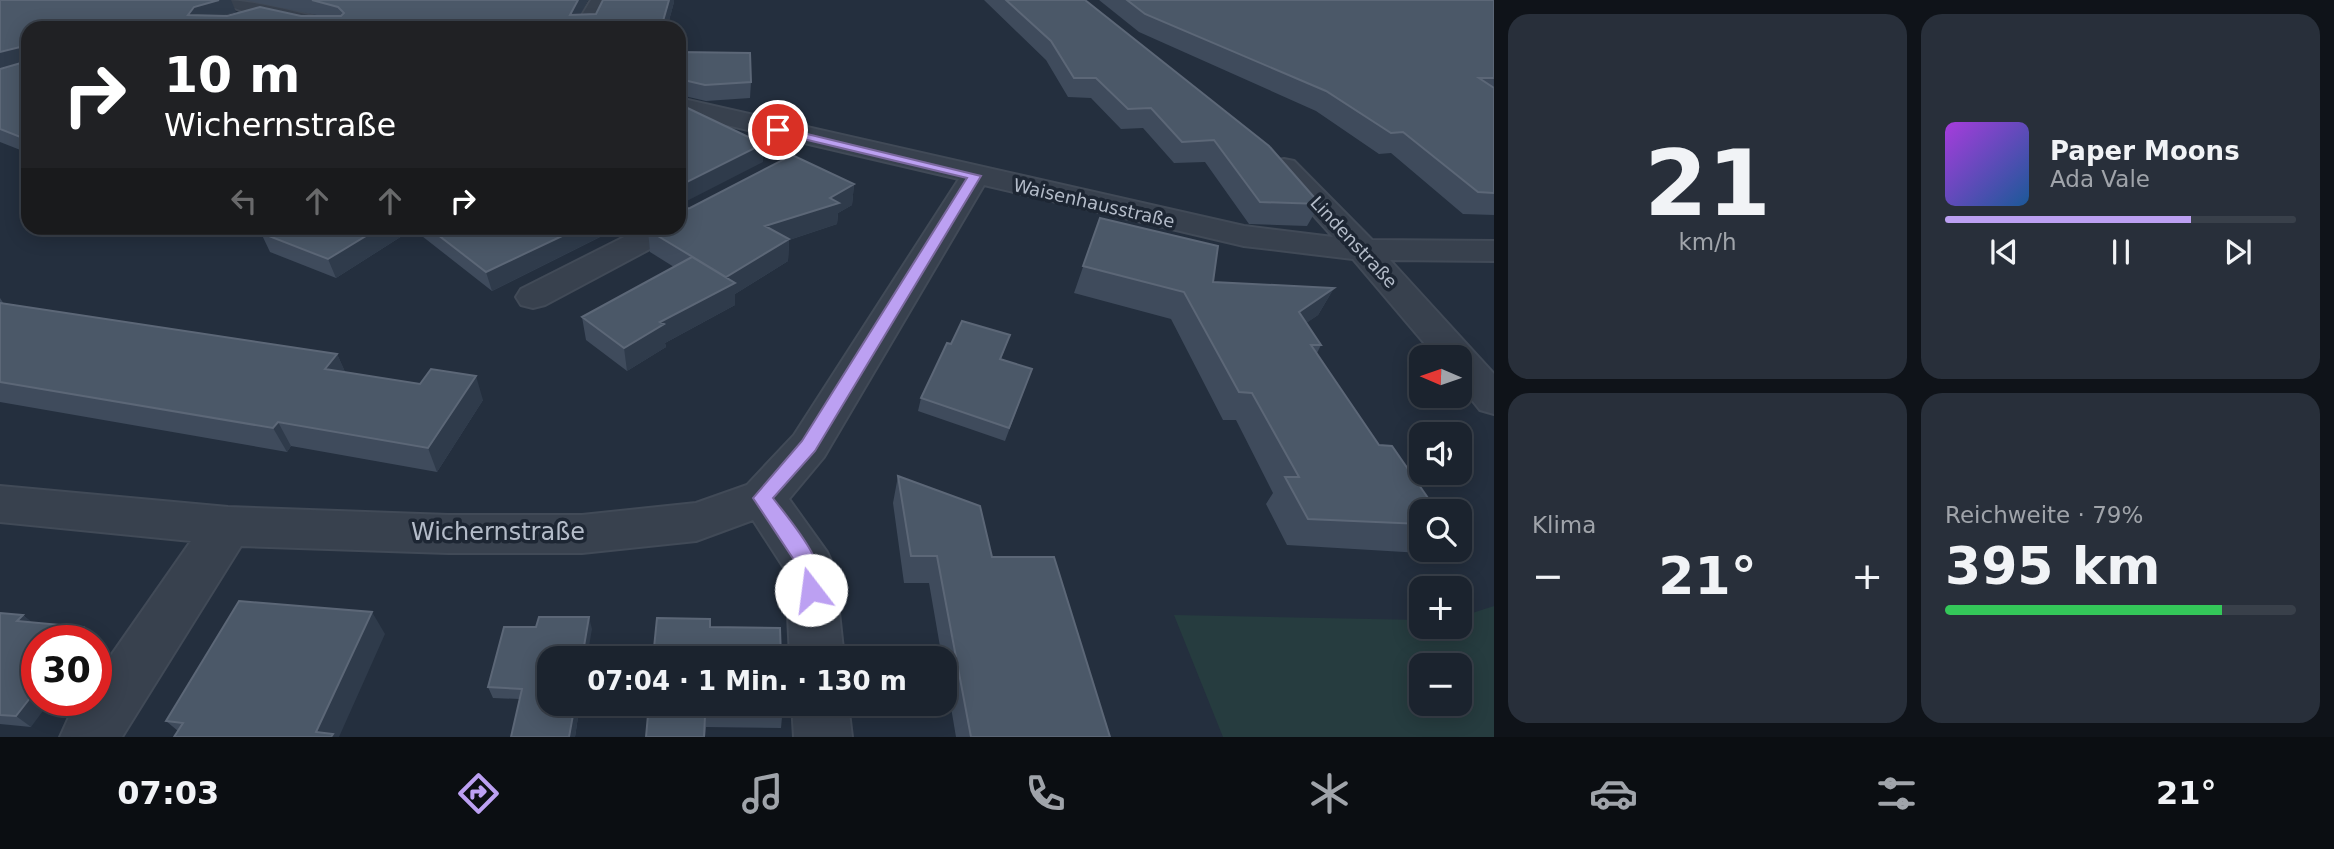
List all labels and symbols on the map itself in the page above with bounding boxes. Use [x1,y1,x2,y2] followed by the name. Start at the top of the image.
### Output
[748,100,808,160] pin
[1011,174,1177,232] street label: Waisenhausstraße
[1306,192,1402,292] street label: Lindenstraße
[1409,345,1472,408] north arrow
[411,518,585,546] street label: Wichernstraße
[774,553,848,627] position arrow
[21,625,112,716] speed limit sign: 30

